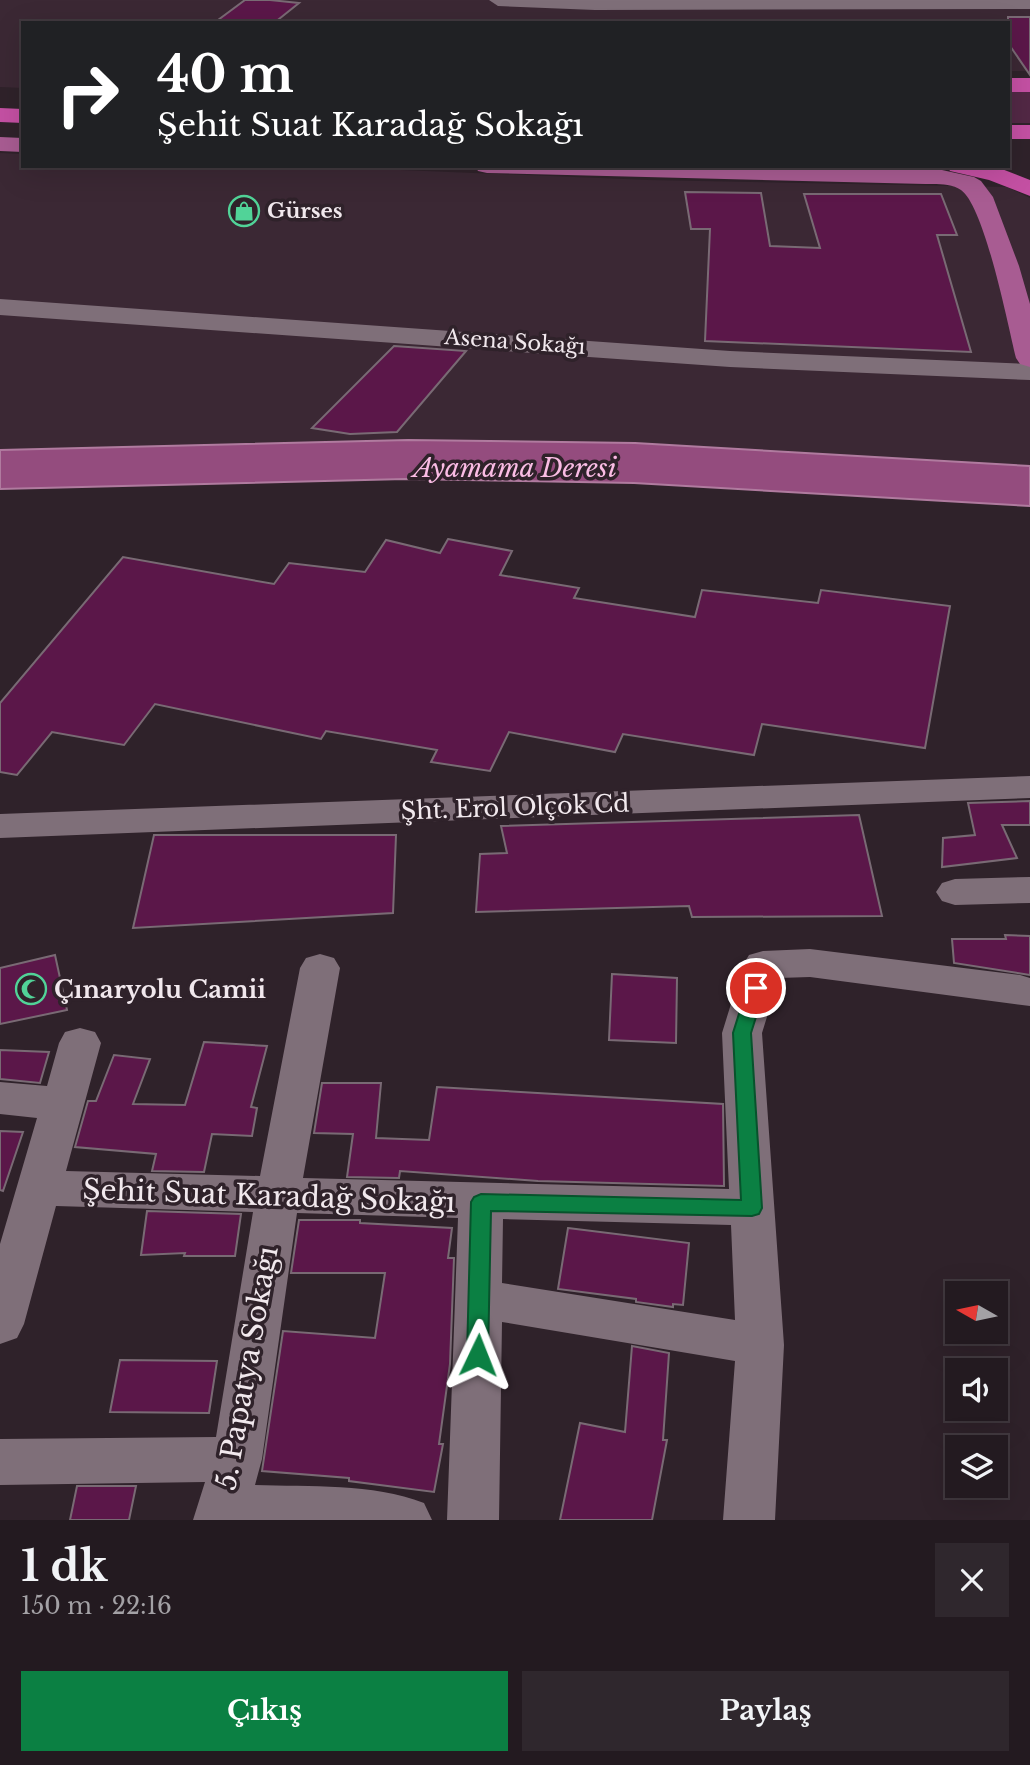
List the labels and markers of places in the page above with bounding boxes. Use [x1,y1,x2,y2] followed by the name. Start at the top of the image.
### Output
[227,194,261,228] shop icon: Gürses
[267,198,343,224] place label: Gürses
[726,958,786,1018] pin
[14,972,48,1006] mosque icon: Çınaryolu Camii
[54,975,266,1004] place label: Çınaryolu Camii

